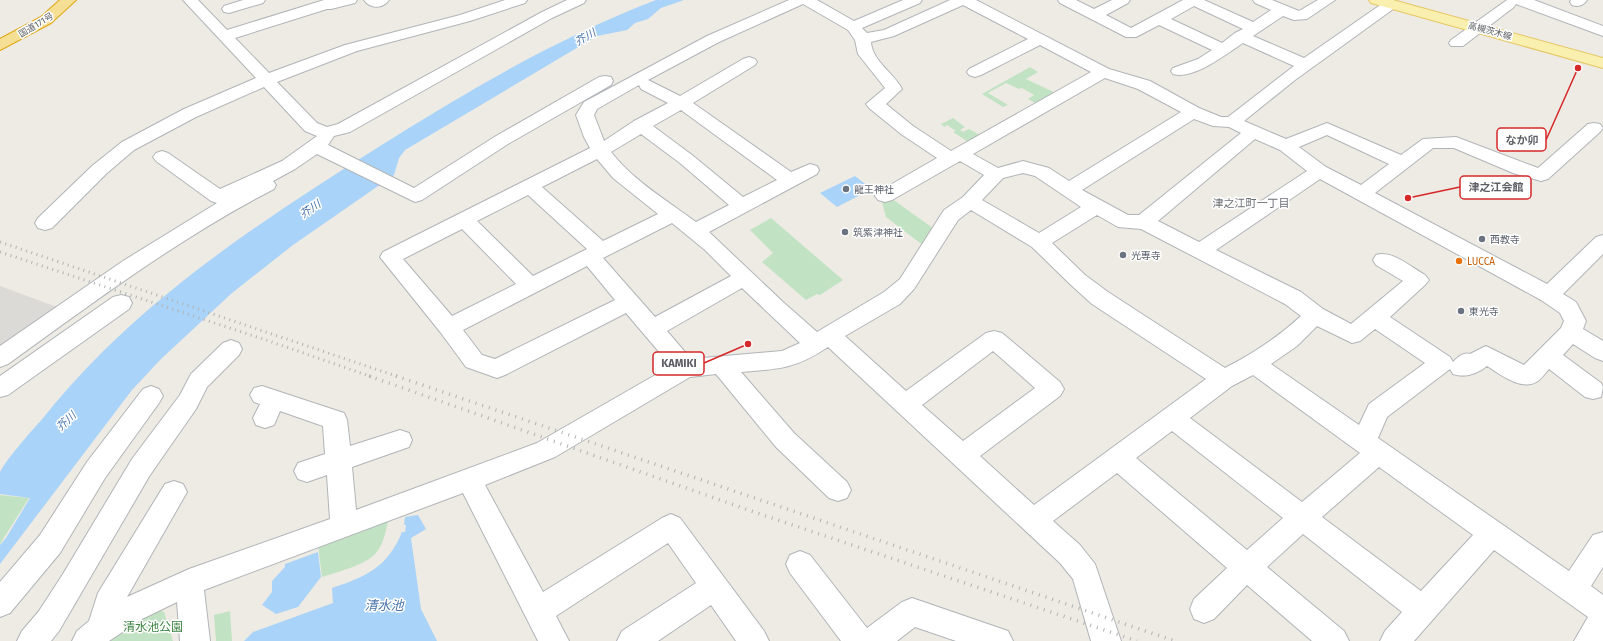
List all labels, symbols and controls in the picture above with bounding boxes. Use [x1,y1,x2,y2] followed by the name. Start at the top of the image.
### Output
[17,11,55,39] street label: 国道171号
[1467,20,1514,42] street label: 高槻茨木線
[572,26,599,49] water label: 芥川
[1497,128,1546,151] callout: なか卯
[1506,134,1539,147] text: なか卯
[1460,176,1531,199] callout: 津之江会館
[1469,181,1524,194] text: 津之江会館
[841,184,851,194] marker: 龍王神社
[854,184,894,196] place label: 龍王神社
[298,197,324,221] water label: 芥川
[1213,197,1290,210] district label: 津之江町一丁目
[840,227,850,237] marker: 筑紫津神社
[853,227,903,239] place label: 筑紫津神社
[1477,234,1487,244] marker: 西教寺
[1490,234,1520,246] place label: 西教寺
[1118,250,1128,260] marker: 光専寺
[1131,250,1161,262] place label: 光専寺
[1454,256,1464,266] marker: LUCCA
[1467,256,1495,268] place label: LUCCA
[1456,306,1466,316] marker: 東光寺
[1469,306,1499,318] place label: 東光寺
[653,352,704,375] callout: KAMIKI
[661,357,697,370] text: KAMIKI
[54,408,79,434] water label: 芥川
[364,598,405,613] water label: 清水池
[123,620,183,634] park label: 清水池公園

